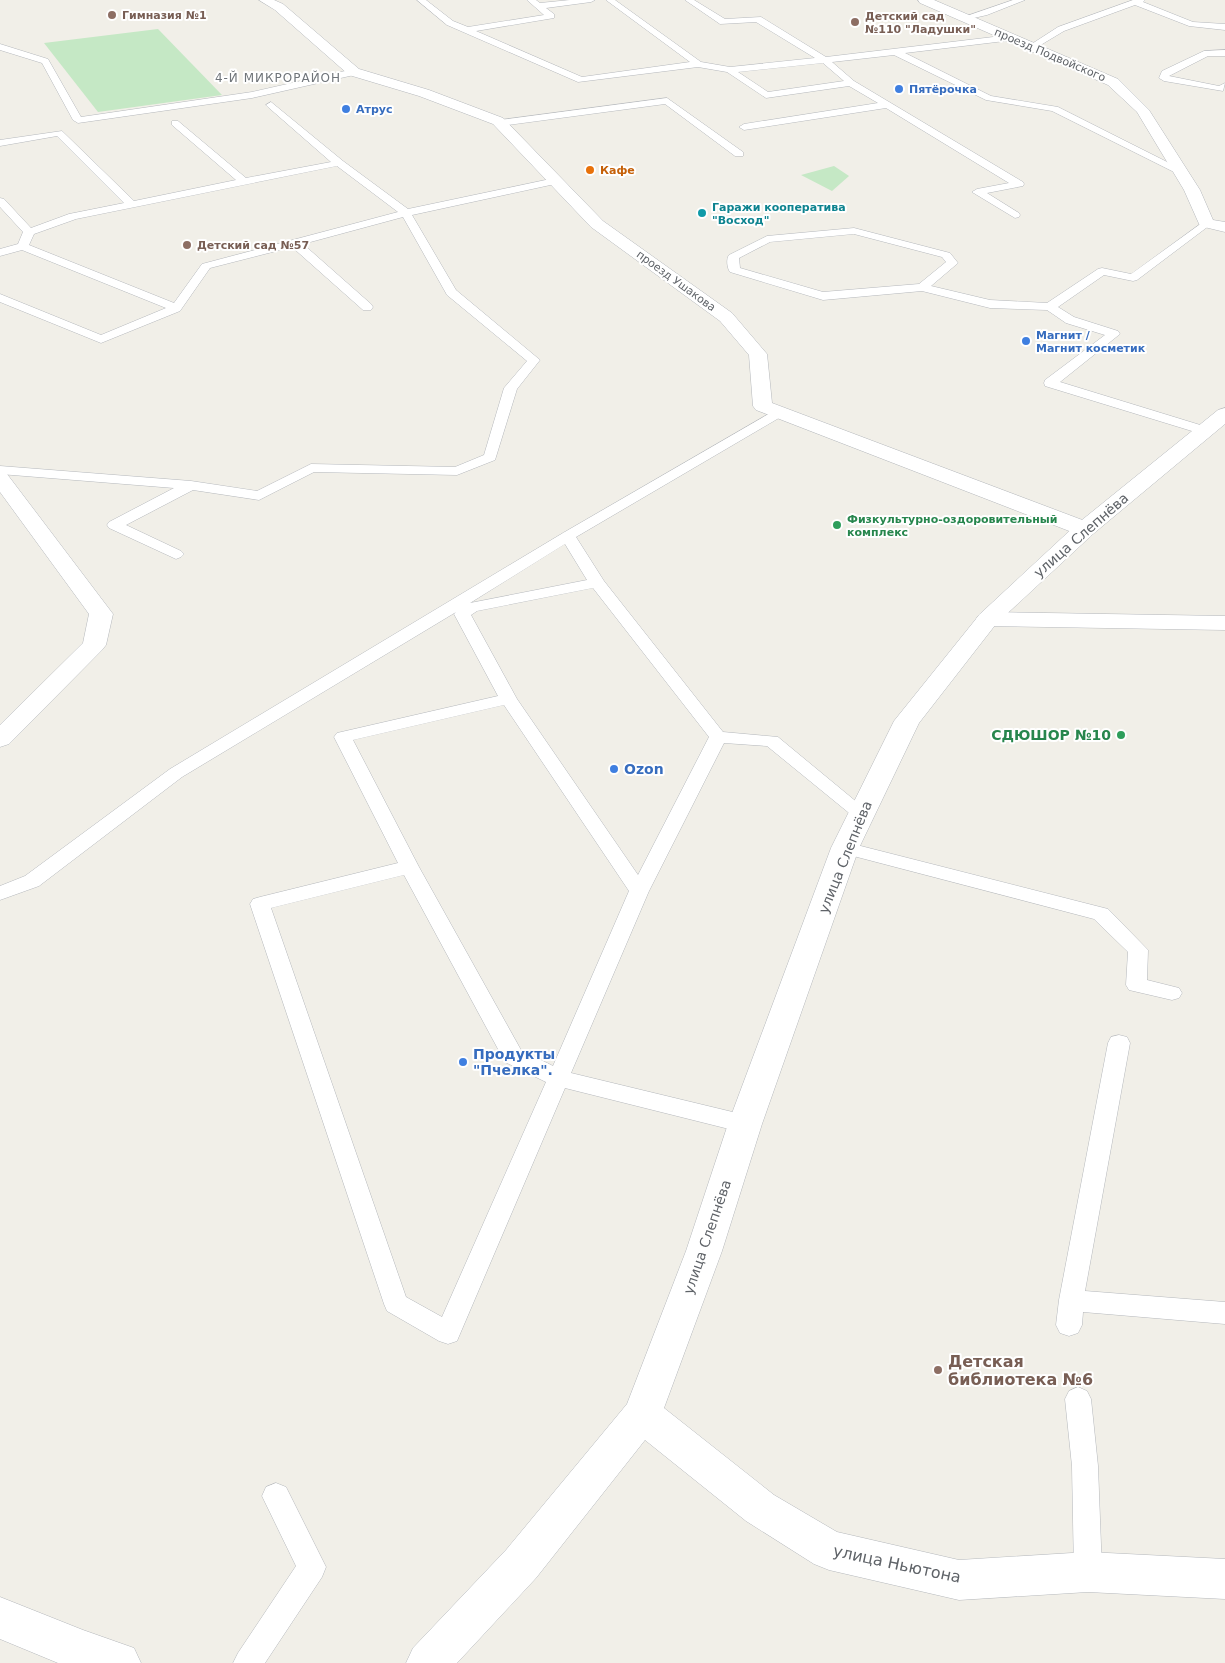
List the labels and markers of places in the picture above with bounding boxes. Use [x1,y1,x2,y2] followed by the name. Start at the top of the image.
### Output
[106,9,118,21] marker: Гимназия №1
[122,9,207,22] place label: Гимназия №1
[865,10,976,36] place label: Детский сад №110 "Ладушки"
[849,16,861,28] marker: Детский сад №110 "Ладушки"
[893,83,905,95] marker: Пятёрочка
[909,83,977,96] place label: Пятёрочка
[340,103,352,115] marker: Атрус
[356,103,392,116] place label: Атрус
[584,164,596,176] marker: Кафе
[600,164,635,177] place label: Кафе
[712,201,846,227] place label: Гаражи кооператива "Восход"
[696,207,708,219] marker: Гаражи кооператива "Восход"
[181,239,193,251] marker: Детский сад №57
[197,239,309,252] place label: Детский сад №57
[1036,329,1146,355] place label: Магнит / Магнит косметик
[1020,335,1032,347] marker: Магнит / Магнит косметик
[847,513,1057,539] place label: Физкультурно-оздоровительный комплекс
[831,519,843,531] marker: Физкультурно-оздоровительный комплекс
[991,727,1111,743] place label: СДЮШОР №10
[1115,729,1127,741] marker: СДЮШОР №10
[624,761,664,777] place label: Ozon
[608,763,620,775] marker: Ozon
[473,1046,555,1078] place label: Продукты "Пчелка".
[457,1056,469,1068] marker: Продукты "Пчелка".
[948,1352,1093,1389] place label: Детская библиотека №6
[932,1364,944,1376] marker: Детская библиотека №6

